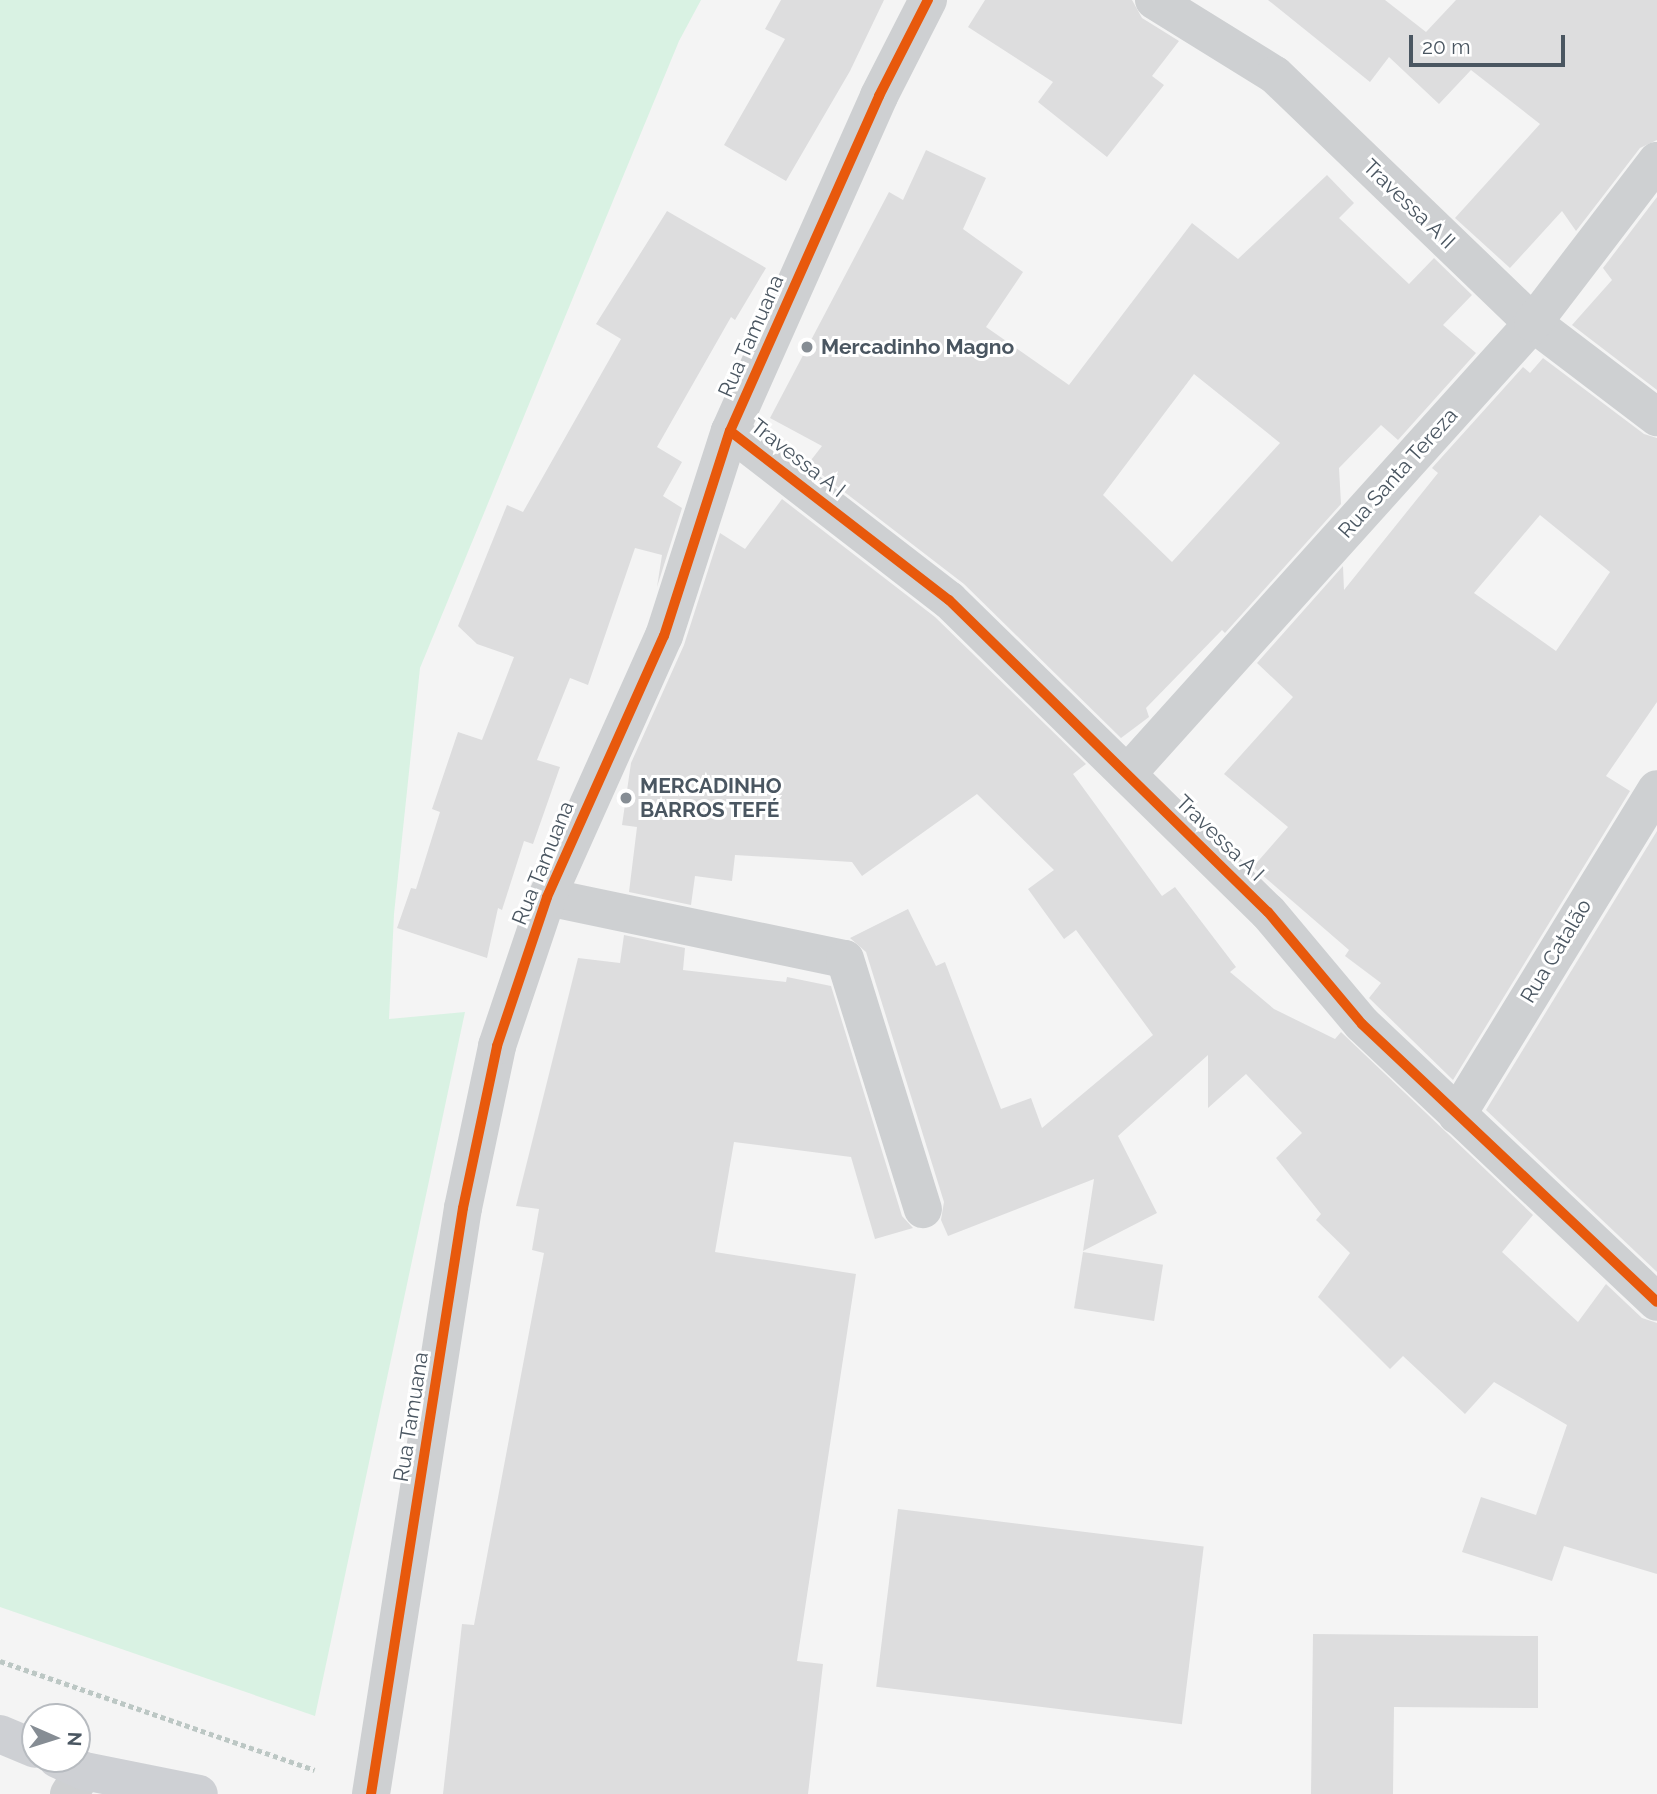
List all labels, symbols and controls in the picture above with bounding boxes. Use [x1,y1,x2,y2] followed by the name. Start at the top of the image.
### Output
[1412,21,1568,65] scale bar
[1422,34,1470,59] text: 20 m
[1357,153,1461,255] street label: Travessa A II
[713,271,789,401] street label: Rua Tamuana
[821,334,1014,360] place label: Mercadinho Magno
[799,339,815,355] marker: Mercadinho Magno
[1333,403,1463,543] street label: Rua Santa Tereza
[745,413,851,503] street label: Travessa A I
[640,773,782,823] place label: MERCADINHO BARROS TEFÉ
[1170,789,1270,887] street label: Travessa A I
[618,790,634,806] marker: MERCADINHO BARROS TEFÉ
[507,797,579,929] street label: Rua Tamuana
[1515,894,1597,1008] street label: Rua Catalão
[388,1350,434,1484] street label: Rua Tamuana
[21,1703,91,1773] north arrow
[64,1731,86,1747] text: N

